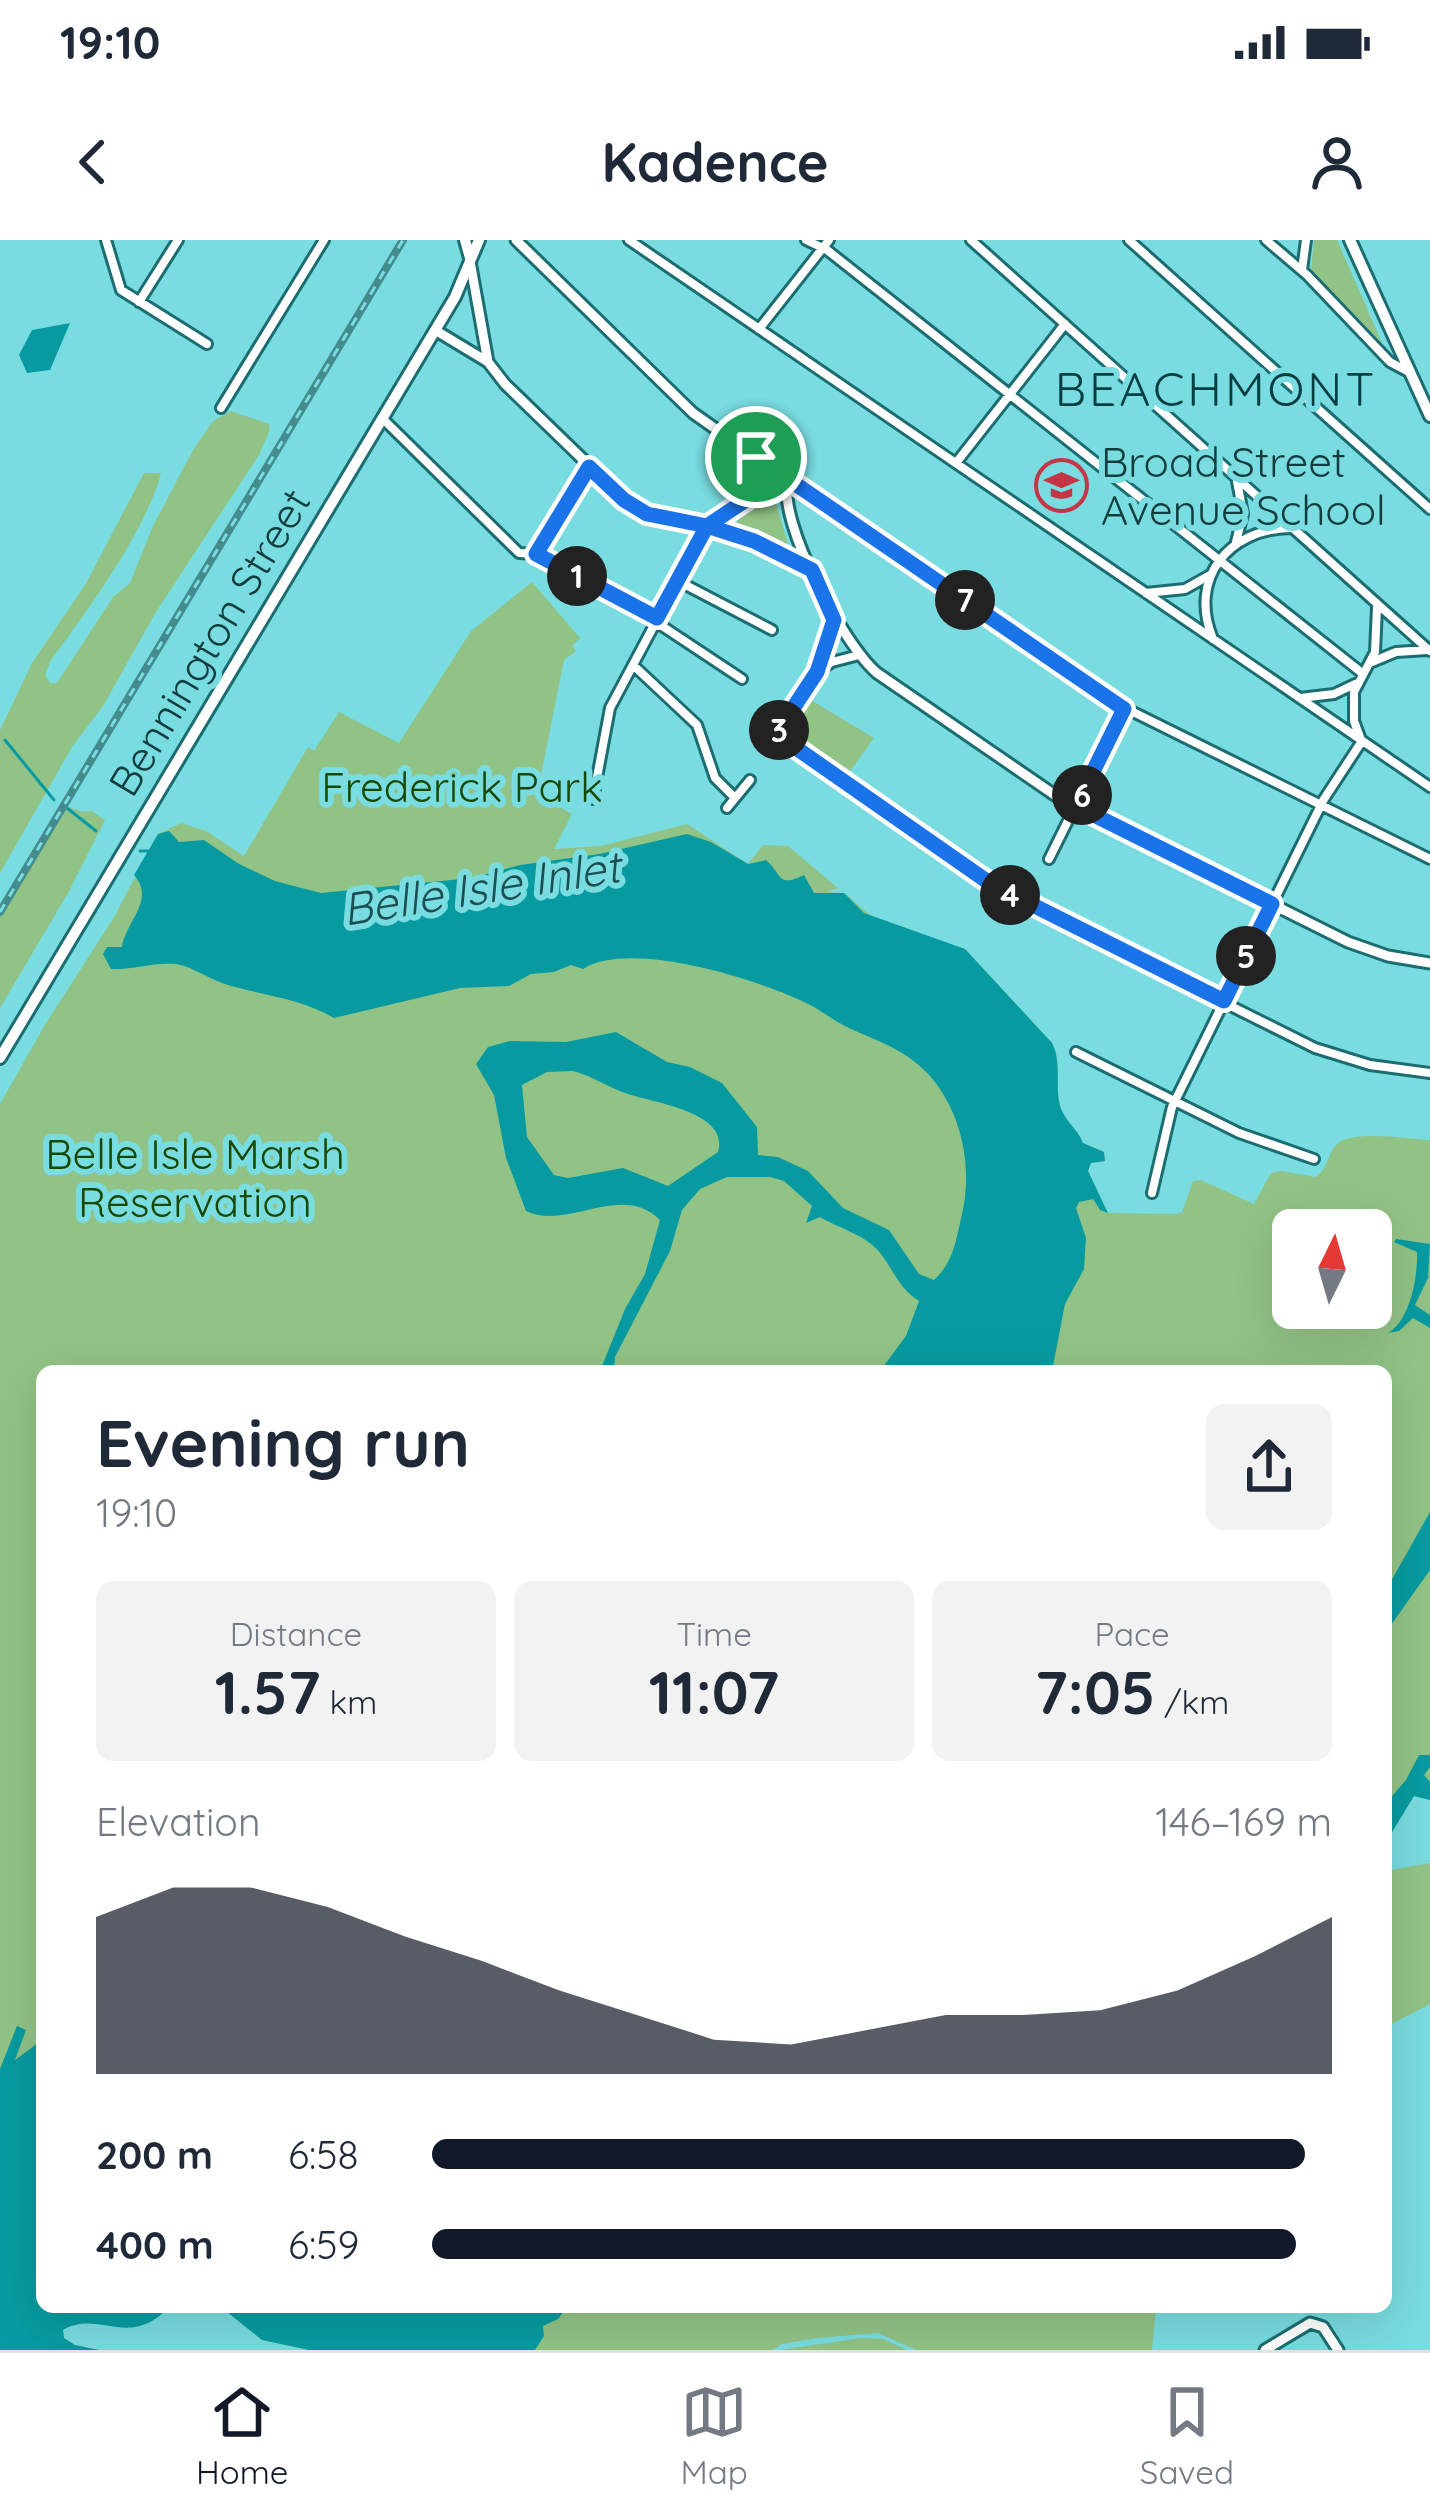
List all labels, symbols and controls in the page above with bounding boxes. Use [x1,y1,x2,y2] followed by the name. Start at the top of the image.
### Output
[60,14,161,70] text: 19:10
[601,128,829,196] text: Kadence
[60,129,126,195] icon: back
[1304,129,1370,195] icon: person
[1055,358,1377,418] district label: BEACHMONT
[705,406,807,508] pin
[723,424,789,490] icon: arrive
[1101,435,1386,536] place label: Broad Street Avenue School
[1034,457,1090,513] school or university icon: Broad Street Avenue School
[96,479,322,805] street label: Bennington Street
[547,546,607,606] pin: 1
[571,555,583,596] text: 1
[935,570,995,630] pin: 7
[956,579,974,620] text: 7
[749,700,809,760] pin: 3
[770,709,788,750] text: 3
[321,760,603,813] park label: Frederick Park
[1052,765,1112,825] pin: 6
[1073,774,1091,815] text: 6
[338,837,629,937] water label: Belle Isle Inlet
[980,865,1040,925] pin: 4
[1000,874,1020,915] text: 4
[1216,926,1276,986] pin: 5
[1236,935,1256,976] text: 5
[45,1127,345,1228] park label: Belle Isle Marsh Reservation
[1272,1209,1392,1329] north arrow
[1272,1209,1392,1329] map controls
[96,1401,470,1484] text: Evening run
[1206,1404,1332,1530] button: share
[96,1488,177,1537] text: 19:10
[230,1613,362,1654] text: Distance
[676,1613,752,1654] text: Time
[1094,1613,1170,1654] text: Pace
[215,1654,321,1729] text: 1.57
[649,1654,779,1729] text: 11:07
[1035,1654,1155,1729] text: 7:05
[321,1681,377,1722] text: km
[1155,1681,1229,1722] text: /km
[96,1797,260,1846] text: Elevation
[1155,1797,1332,1846] text: 146–169 m
[96,2130,213,2179] text: 200 m
[288,2130,359,2179] text: 6:58
[96,2220,214,2269] text: 400 m
[288,2220,359,2269] text: 6:59
[196,2379,288,2492] tab: Home
[681,2379,748,2492] tab: Map
[1140,2379,1234,2492] tab: Saved

